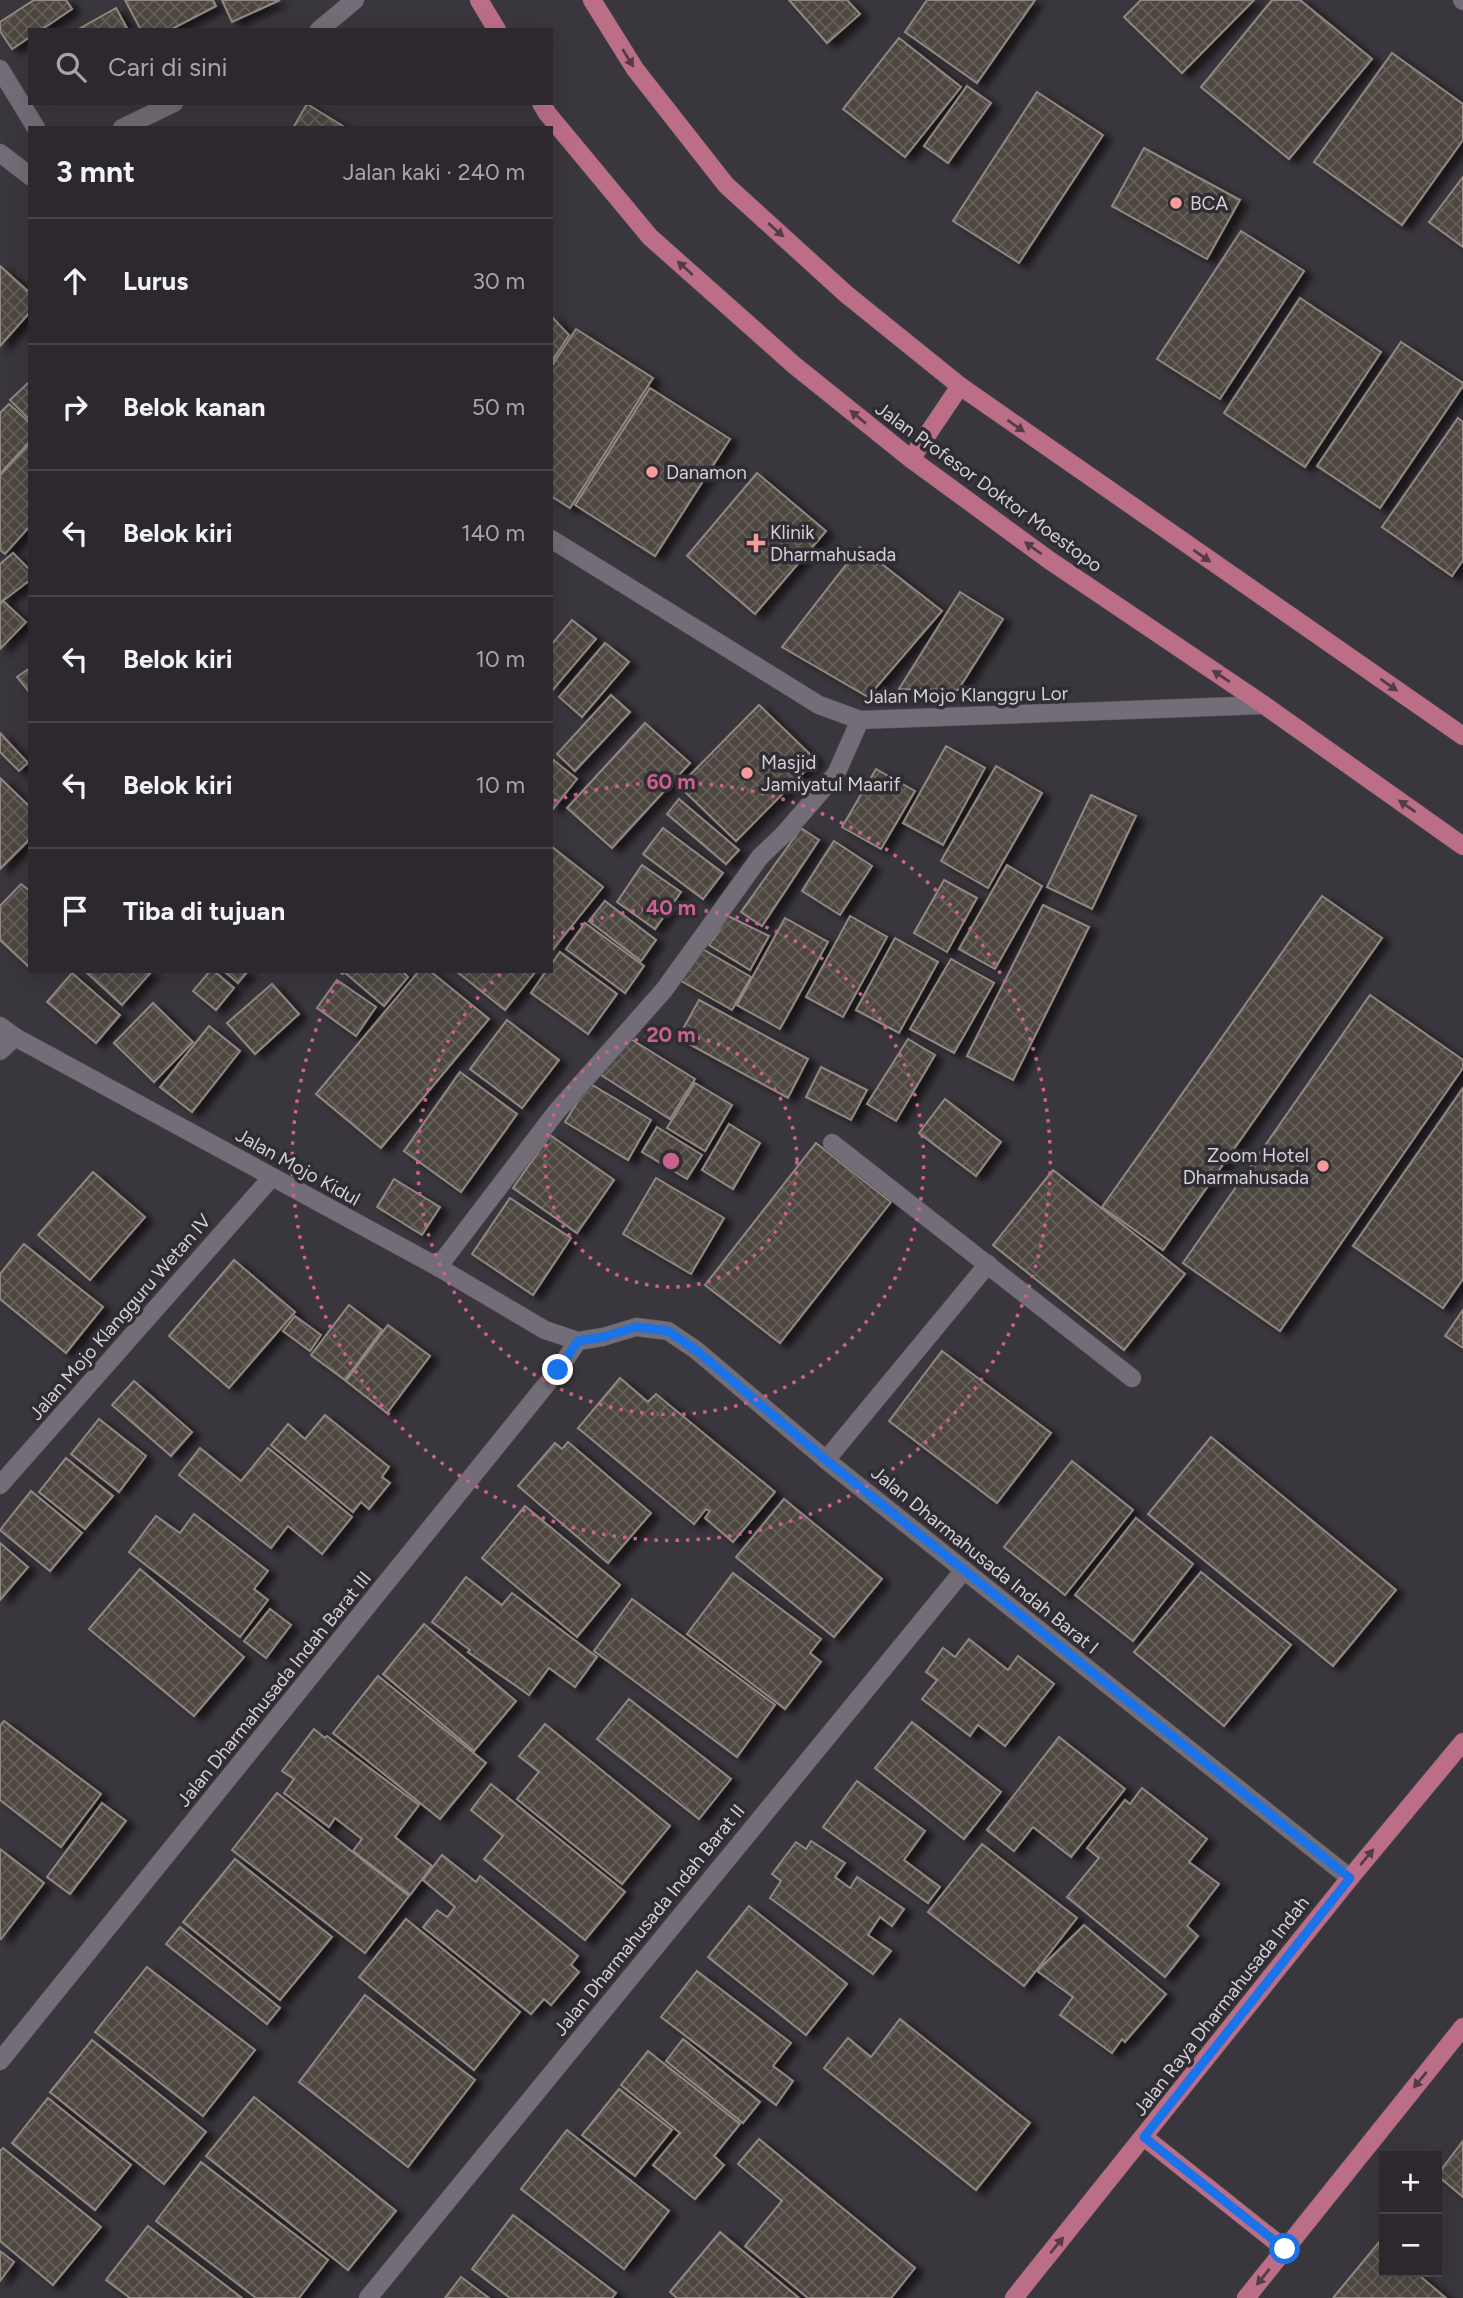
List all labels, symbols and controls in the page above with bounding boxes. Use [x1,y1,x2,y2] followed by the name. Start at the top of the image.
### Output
[28,28,553,105] search box
[52,48,90,86] icon: search
[622,49,635,68] one-way arrow
[108,51,228,83] text: Cari di sini
[56,153,135,190] text: 3 mnt
[343,158,525,186] text: Jalan kaki · 240 m
[1190,192,1228,215] place label: BCA
[1168,195,1184,211] marker: BCA
[767,222,785,238] one-way arrow
[677,261,694,277] one-way arrow
[56,262,94,300] icon: ahead
[123,265,188,297] text: Lurus
[472,267,525,295] text: 30 m
[56,388,94,426] icon: right
[123,391,266,423] text: Belok kanan
[472,393,525,421] text: 50 m
[871,397,1107,577] street label: Jalan Profesor Doktor Moestopo
[849,409,867,424] one-way arrow
[1007,419,1025,433] one-way arrow
[666,461,747,484] place label: Danamon
[644,464,660,480] marker: Danamon
[56,514,94,552] icon: left
[123,517,232,549] text: Belok kiri
[461,519,525,547] text: 140 m
[770,521,896,566] place label: Klinik Dharmahusada
[748,535,764,551] marker: Klinik Dharmahusada
[1024,541,1042,555] one-way arrow
[1193,549,1211,563] one-way arrow
[56,640,94,678] icon: left
[123,643,232,675] text: Belok kiri
[476,645,525,673] text: 10 m
[1212,669,1230,683] one-way arrow
[1380,678,1398,692] one-way arrow
[864,682,1069,708] street label: Jalan Mojo Klanggru Lor
[761,751,900,796] place label: Masjid Jamiyatul Maarif
[739,765,755,781] marker: Masjid Jamiyatul Maarif
[56,766,94,804] icon: left
[123,769,232,801] text: Belok kiri
[646,769,696,794] text: 60 m
[476,771,525,799] text: 10 m
[1398,799,1416,813] one-way arrow
[56,892,94,930] icon: arrive
[123,895,285,927] text: Tiba di tujuan
[646,895,696,920] text: 40 m
[646,1022,696,1047] text: 20 m
[232,1123,364,1211] street label: Jalan Mojo Kidul
[1183,1144,1309,1189] place label: Zoom Hotel Dharmahusada
[659,1149,683,1173] centre of rings
[1315,1158,1331,1174] marker: Zoom Hotel Dharmahusada
[24,1209,216,1425] street label: Jalan Mojo Klangguru Wetan IV
[542,1354,573,1385] route end
[867,1461,1103,1659] street label: Jalan Dharmahusada Indah Barat I
[172,1567,376,1811] street label: Jalan Dharmahusada Indah Barat III
[548,1800,750,2040] street label: Jalan Dharmahusada Indah Barat II
[1360,1848,1375,1866] one-way arrow
[1128,1892,1314,2120] street label: Jalan Raya Dharmahusada Indah
[1414,2071,1428,2089] one-way arrow
[1379,2151,1442,2277] map controls
[1379,2151,1442,2214] button: +
[1379,2214,1442,2277] button: −
[1269,2233,1300,2264] route start
[1049,2236,1064,2253] one-way arrow
[1256,2268,1271,2285] one-way arrow

